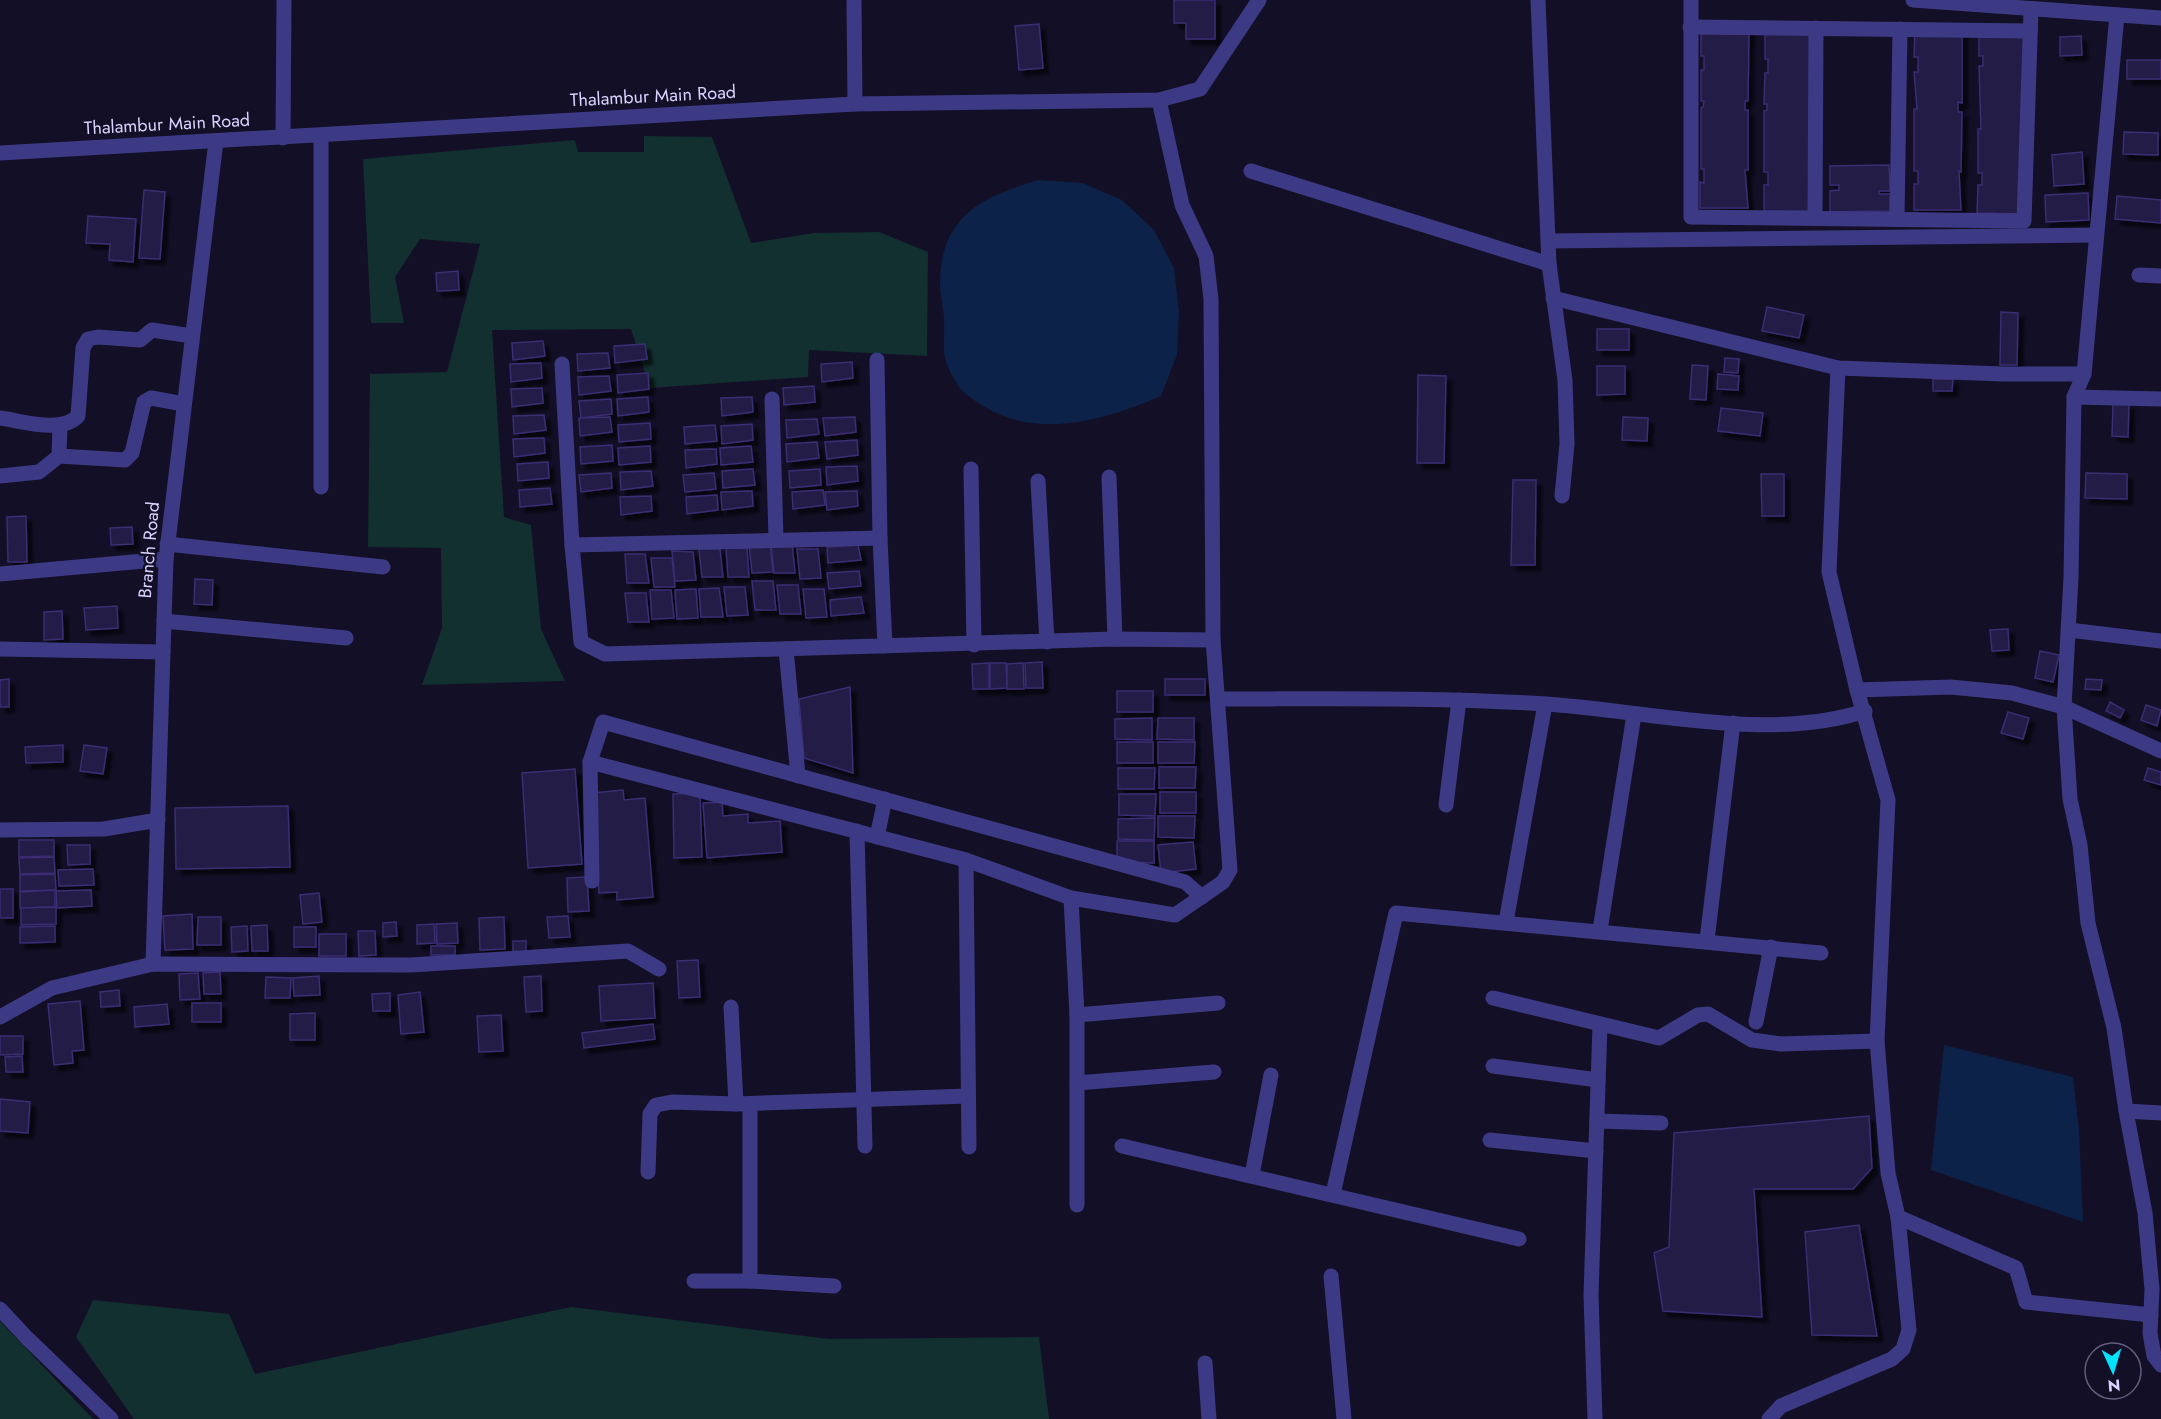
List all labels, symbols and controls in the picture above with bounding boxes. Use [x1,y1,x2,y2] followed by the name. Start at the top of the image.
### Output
[569,79,737,113] street label: Thalambur Main Road
[83,107,251,141] street label: Thalambur Main Road
[132,501,166,599] street label: Branch Road
[2083,1341,2143,1401] north arrow
[2107,1374,2121,1397] text: N

